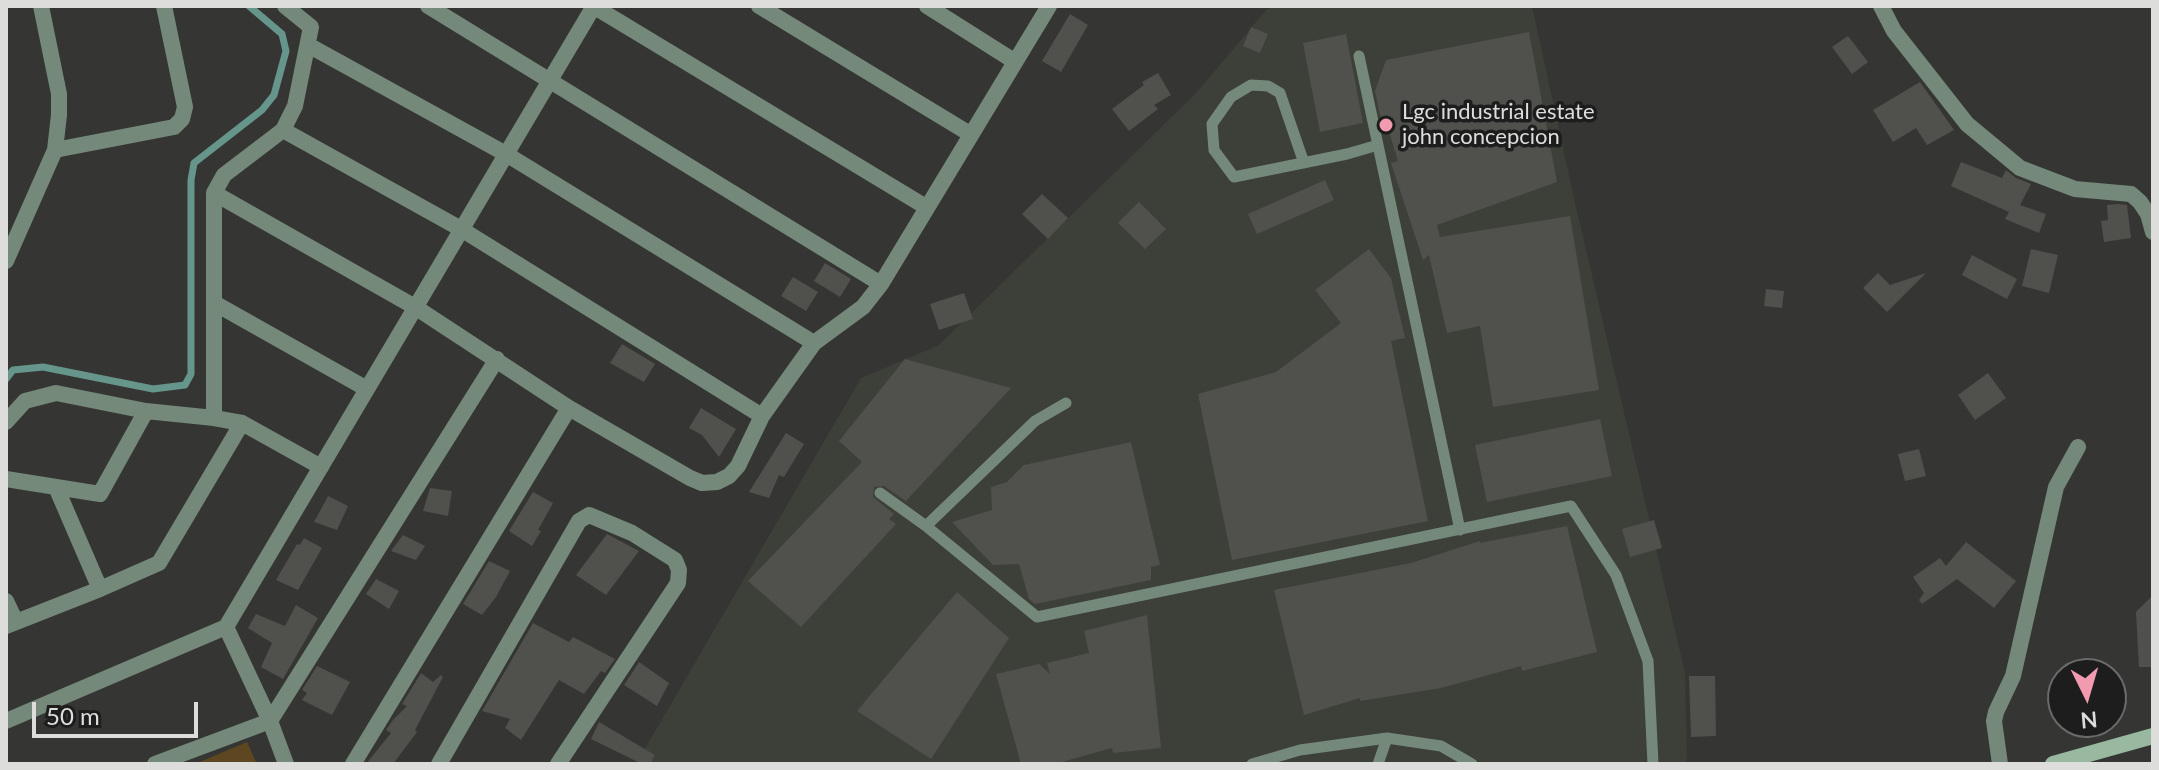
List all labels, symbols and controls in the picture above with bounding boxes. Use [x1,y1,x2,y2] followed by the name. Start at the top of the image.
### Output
[1402,99,1595,150] place label: Lgc industrial estate john concepcion
[1377,116,1395,134] marker: Lgc industrial estate john concepcion
[2047,658,2127,738] north arrow
[36,686,202,736] scale bar
[46,701,100,730] text: 50 m
[2079,706,2099,735] text: N

